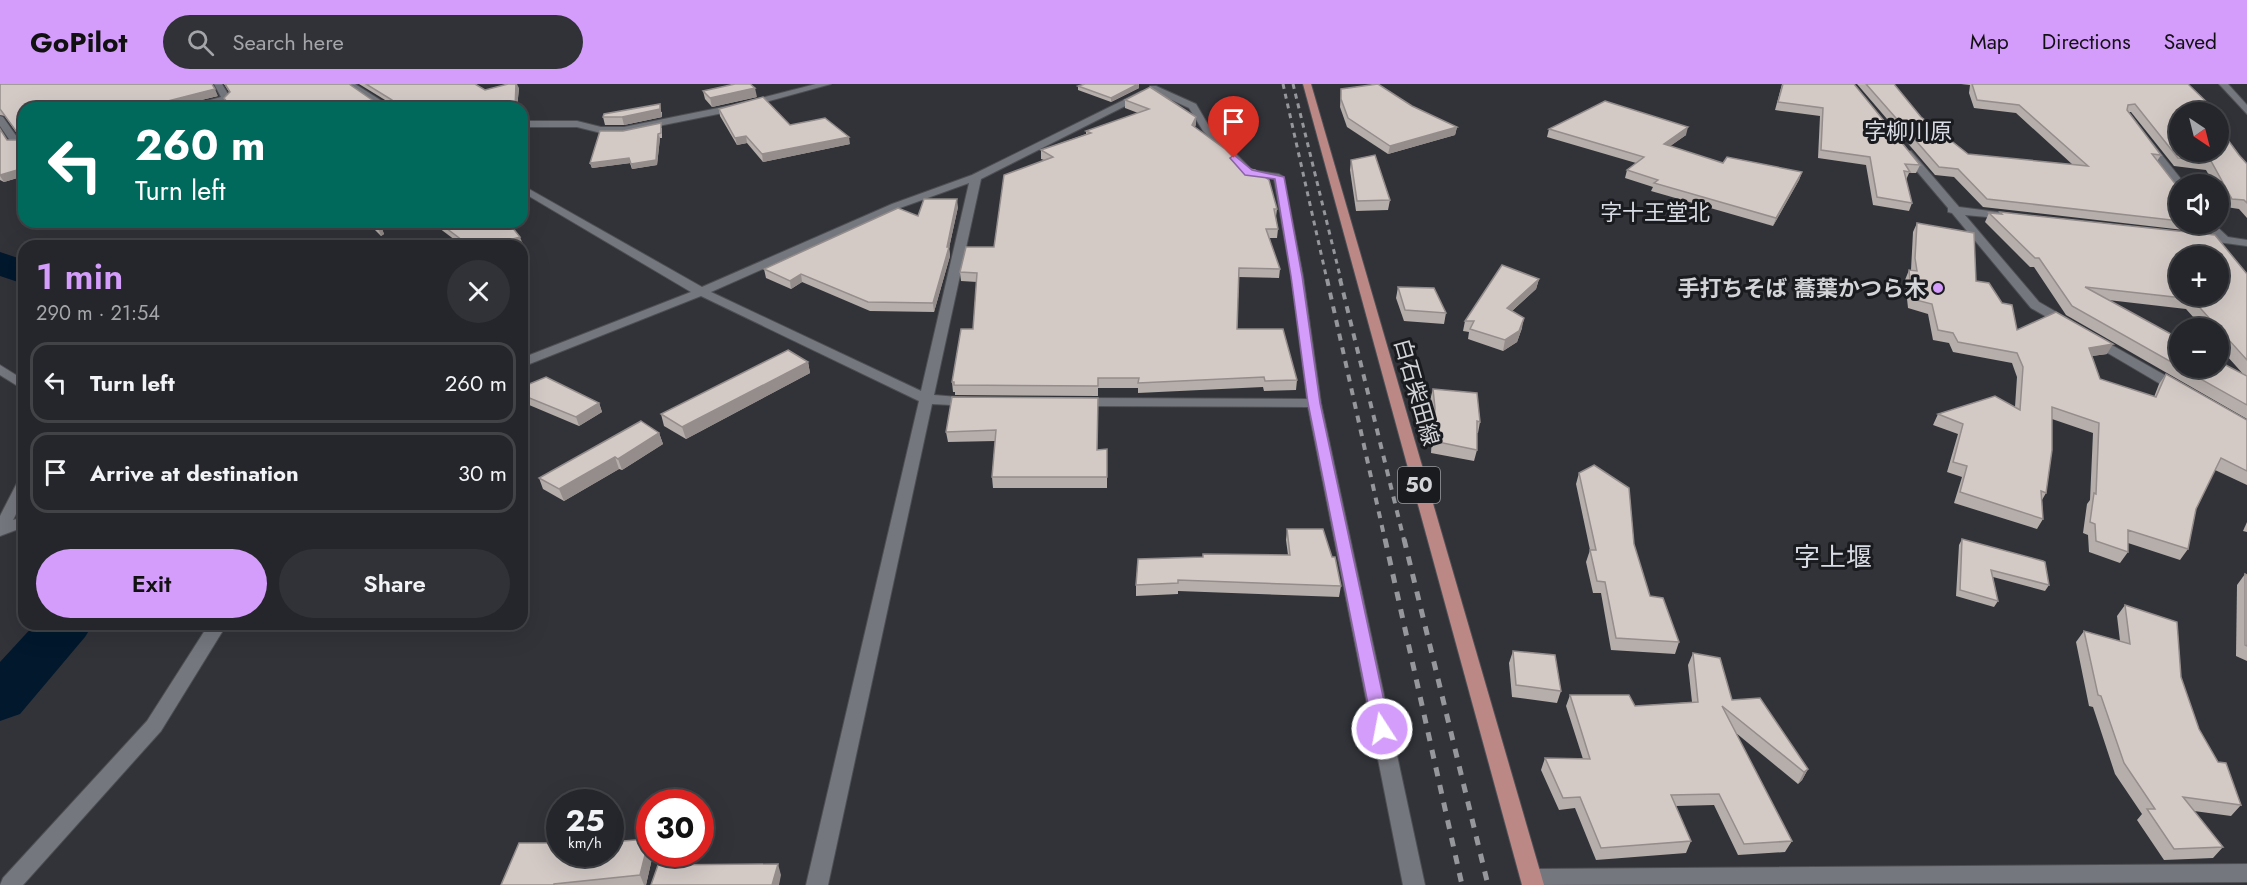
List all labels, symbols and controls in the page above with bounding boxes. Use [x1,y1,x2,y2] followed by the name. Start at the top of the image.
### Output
[163,15,583,69] search box
[30,22,127,63] text: GoPilot
[184,26,217,59] icon: search
[232,26,344,58] text: Search here
[1970,27,2009,57] text: Map
[2042,27,2131,57] text: Directions
[2164,27,2217,57] text: Saved
[1208,96,1259,158] pin
[2169,102,2229,162] north arrow
[2169,102,2229,378] map controls
[1217,105,1250,138] icon: arrive
[135,115,266,176] text: 260 m
[1864,115,1952,147] district label: 字柳川原
[36,126,114,204] icon: left
[135,171,225,210] text: Turn left
[2169,174,2229,234] button: sound
[1600,196,1710,228] district label: 字十王堂北
[2169,246,2229,306] button: +
[36,250,123,302] text: 1 min
[447,260,510,323] button: close
[1677,272,1926,304] place label: 手打ちそば 蕎葉かつら木
[1931,281,1945,295] marker: 手打ちそば 蕎葉かつら木
[36,299,160,328] text: 290 m · 21:54
[2169,318,2229,378] button: −
[1386,335,1448,449] street label: 白石柴田線
[39,366,72,399] icon: left
[90,367,175,399] text: Turn left
[445,367,507,399] text: 260 m
[39,456,72,489] icon: arrive
[90,457,299,489] text: Arrive at destination
[458,457,507,489] text: 30 m
[1398,467,1440,503] road number: 50
[1794,538,1872,576] district label: 字上堰
[36,549,267,618] button: Exit
[279,549,510,618] button: Share
[1350,697,1414,761] position arrow
[636,789,714,867] speed limit sign: 30
[565,799,605,842] text: 25
[568,832,602,854] text: km/h

